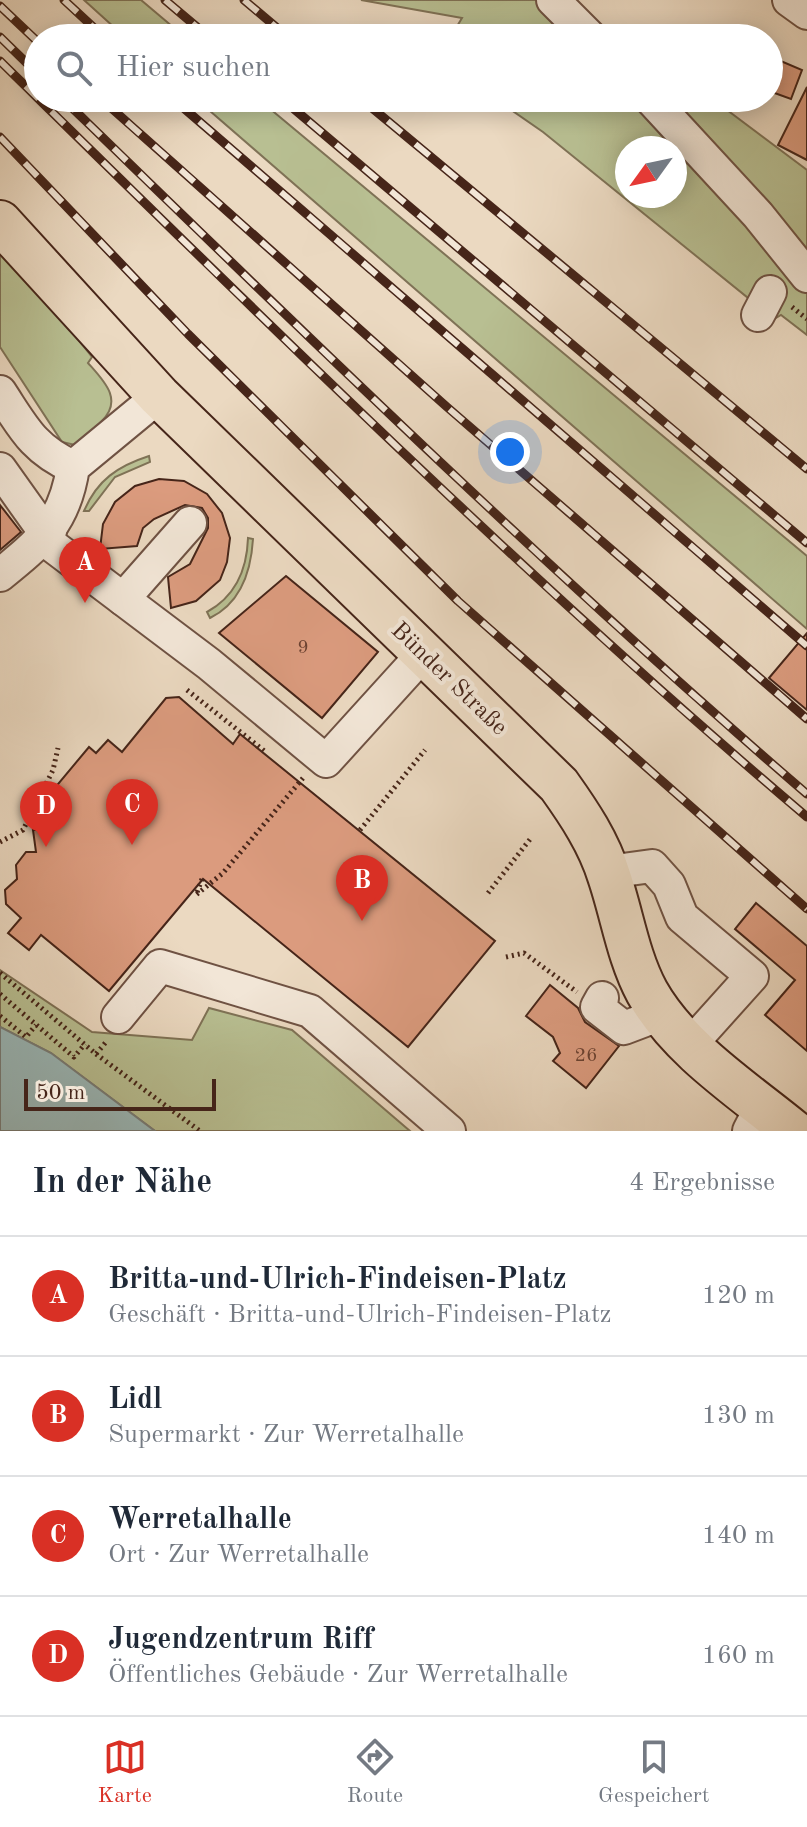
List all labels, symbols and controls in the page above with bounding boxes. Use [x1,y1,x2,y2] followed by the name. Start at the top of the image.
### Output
[24,24,783,112] search box
[52,46,96,90] icon: search
[116,53,271,83] text: Hier suchen
[615,136,687,208] north arrow
[490,432,530,472] your location
[59,537,111,603] pin: A
[386,618,511,741] street label: Bünder Straße
[297,638,309,658] house number: 9
[106,779,158,845] pin: C
[20,781,72,847] pin: D
[336,855,388,921] pin: B
[574,1046,598,1066] house number: 26
[24,1075,216,1111] scale bar
[36,1082,85,1104] text: 50 m
[32,1166,212,1200] text: In der Nähe
[629,1170,775,1196] text: 4 Ergebnisse
[108,1265,567,1295] text: Britta-und-Ulrich-Findeisen-Platz
[48,1283,68,1309] text: A
[702,1283,775,1309] text: 120 m
[108,1302,611,1328] text: Geschäft · Britta-und-Ulrich-Findeisen-Platz
[108,1385,162,1415] text: Lidl
[49,1403,67,1429] text: B
[702,1403,775,1429] text: 130 m
[108,1422,464,1448] text: Supermarkt · Zur Werretalhalle
[108,1505,292,1535] text: Werretalhalle
[49,1523,67,1549] text: C
[702,1523,775,1549] text: 140 m
[108,1542,369,1568] text: Ort · Zur Werretalhalle
[108,1625,374,1655] text: Jugendzentrum Riff
[48,1643,68,1669] text: D
[702,1643,775,1669] text: 160 m
[108,1662,568,1688] text: Öffentliches Gebäude · Zur Werretalhalle
[98,1735,152,1810] tab: Karte
[347,1735,403,1810] tab: Route
[598,1735,709,1810] tab: Gespeichert

